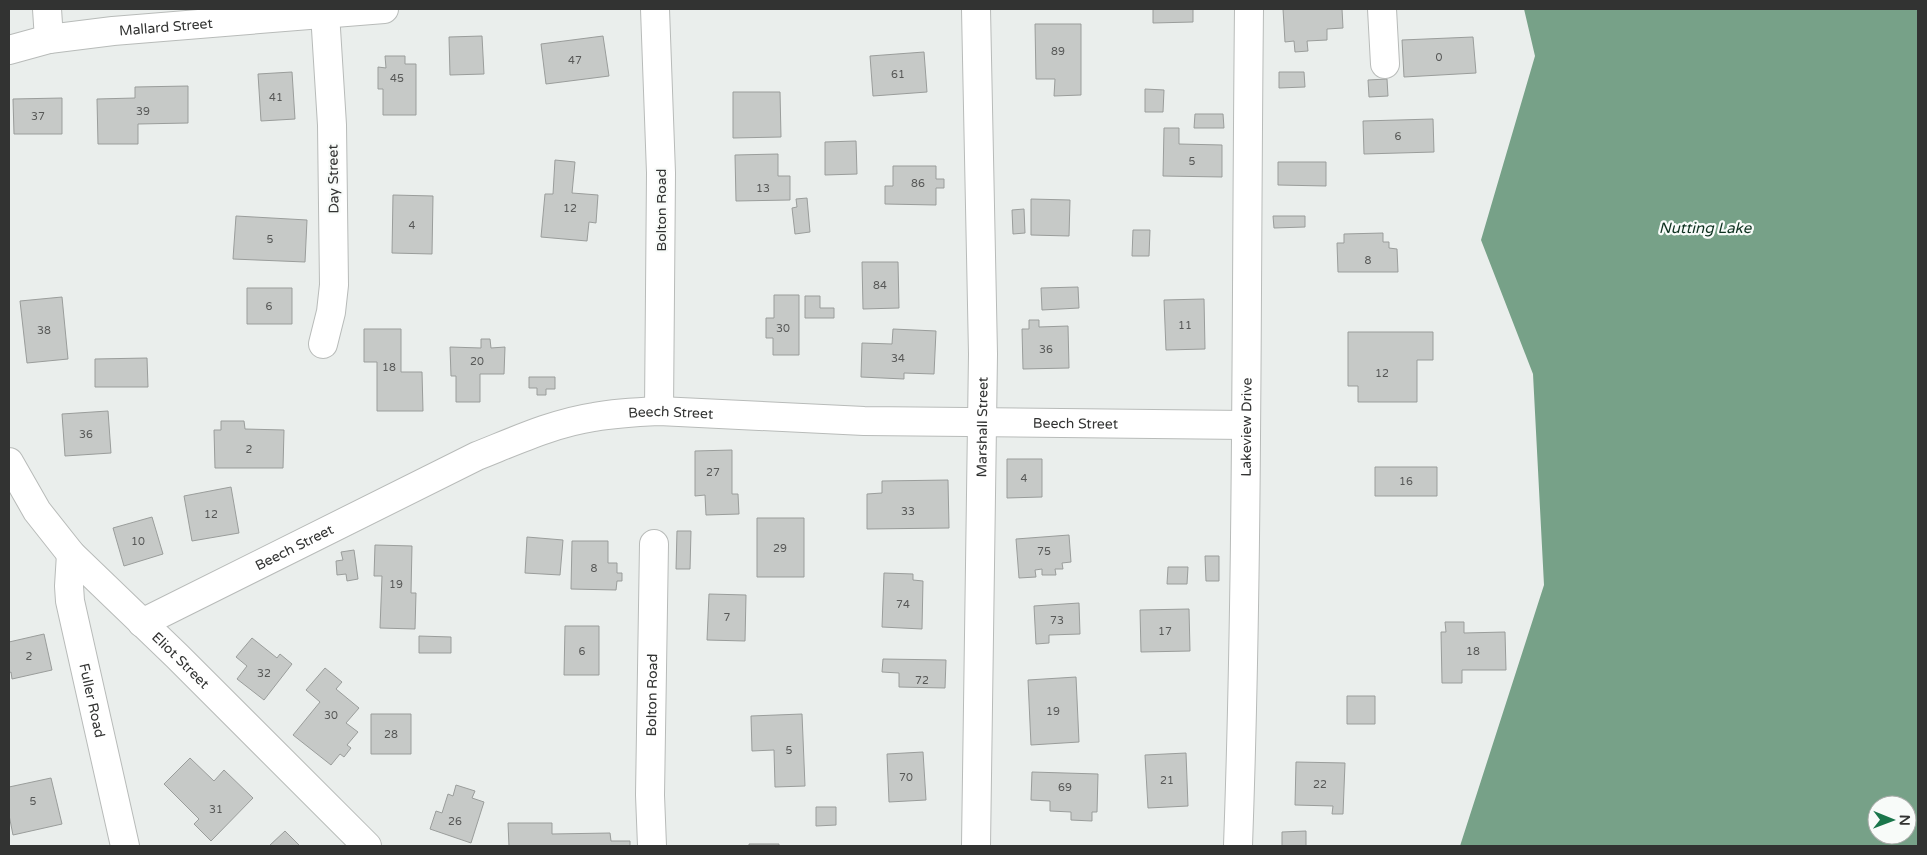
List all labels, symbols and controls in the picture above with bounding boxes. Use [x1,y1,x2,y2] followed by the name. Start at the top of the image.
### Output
[118,15,214,39] street label: Mallard Street
[1051,45,1065,58] house number: 89
[1436,51,1443,64] house number: 0
[568,54,582,67] house number: 47
[891,68,905,81] house number: 61
[390,72,404,85] house number: 45
[269,91,283,104] house number: 41
[136,105,150,118] house number: 39
[31,110,45,123] house number: 37
[1395,130,1402,143] house number: 6
[324,144,343,214] street label: Day Street
[1189,155,1196,168] house number: 5
[653,169,670,251] street label: Bolton Road
[911,177,925,190] house number: 86
[756,182,770,195] house number: 13
[563,202,577,215] house number: 12
[409,219,416,232] house number: 4
[1659,219,1753,237] water label: Nutting Lake
[267,233,274,246] house number: 5
[1365,254,1372,267] house number: 8
[873,279,887,292] house number: 84
[266,300,273,313] house number: 6
[1178,319,1192,332] house number: 11
[776,322,790,335] house number: 30
[37,324,51,337] house number: 38
[1039,343,1053,356] house number: 36
[891,352,905,365] house number: 34
[470,355,484,368] house number: 20
[382,361,396,374] house number: 18
[1375,367,1389,380] house number: 12
[973,376,992,477] street label: Marshall Street
[1238,377,1255,477] street label: Lakeview Drive
[628,403,714,423] street label: Beech Street
[1033,415,1119,433] street label: Beech Street
[79,428,93,441] house number: 36
[246,443,253,456] house number: 2
[706,466,720,479] house number: 27
[1021,472,1028,485] house number: 4
[1399,475,1413,488] house number: 16
[901,505,915,518] house number: 33
[204,508,218,521] house number: 12
[252,521,337,574] street label: Beech Street
[131,535,145,548] house number: 10
[773,542,787,555] house number: 29
[1037,545,1051,558] house number: 75
[591,562,598,575] house number: 8
[389,578,403,591] house number: 19
[896,598,910,611] house number: 74
[724,611,731,624] house number: 7
[1050,614,1064,627] house number: 73
[1158,625,1172,638] house number: 17
[148,629,213,693] street label: Eliot Street
[579,645,586,658] house number: 6
[1466,645,1480,658] house number: 18
[26,650,33,663] house number: 2
[643,654,661,737] street label: Bolton Road
[75,662,108,739] street label: Fuller Road
[257,667,271,680] house number: 32
[915,674,929,687] house number: 72
[1046,705,1060,718] house number: 19
[324,709,338,722] house number: 30
[384,728,398,741] house number: 28
[786,744,793,757] house number: 5
[899,771,913,784] house number: 70
[1160,774,1174,787] house number: 21
[1313,778,1327,791] house number: 22
[1058,781,1072,794] house number: 69
[30,795,37,808] house number: 5
[1867,795,1917,845] north arrow
[209,803,223,816] house number: 31
[1896,814,1913,826] text: N
[448,815,462,828] house number: 26

